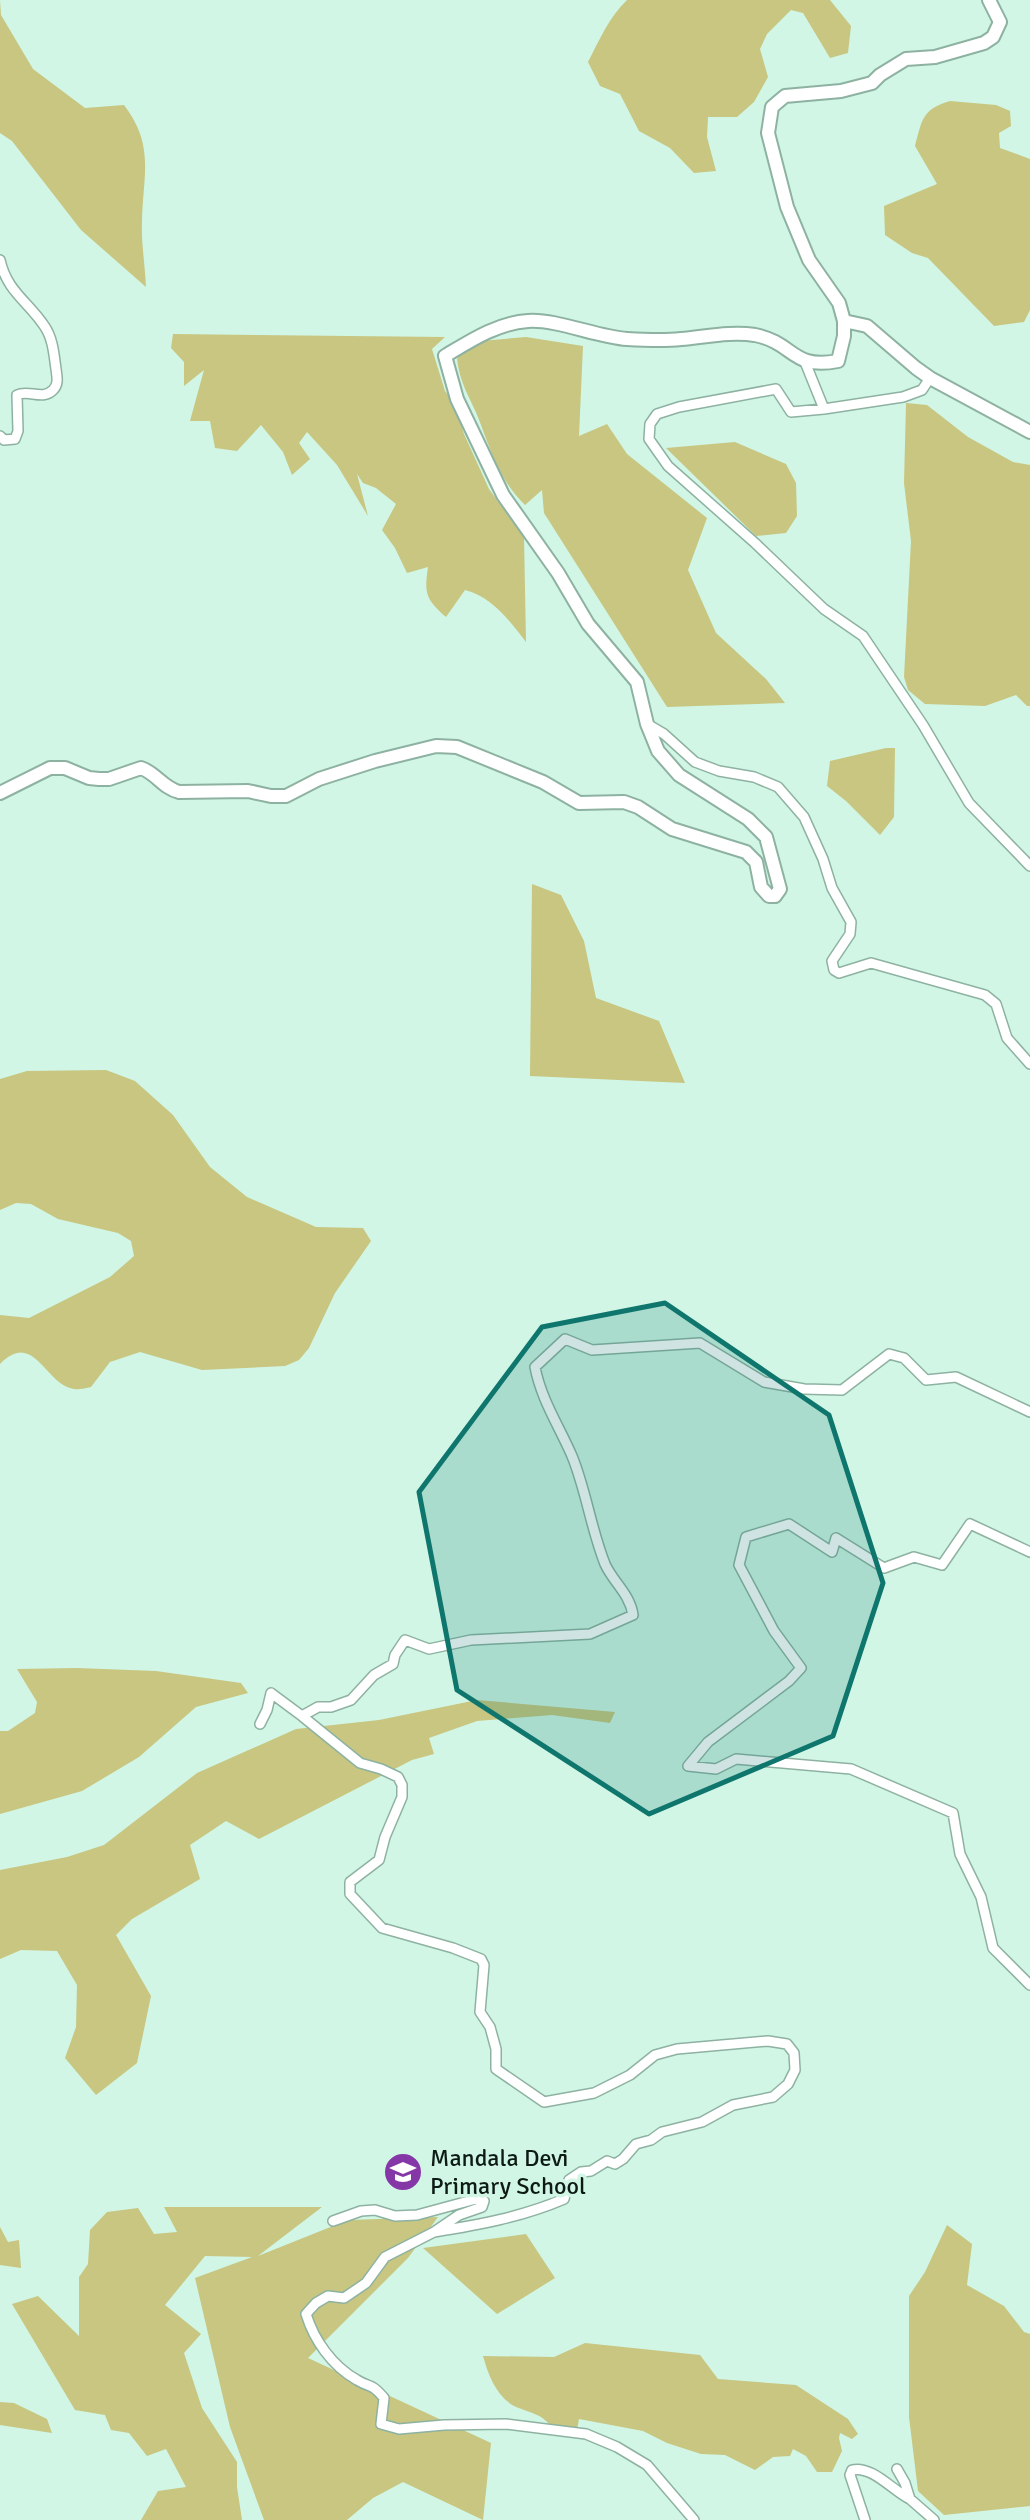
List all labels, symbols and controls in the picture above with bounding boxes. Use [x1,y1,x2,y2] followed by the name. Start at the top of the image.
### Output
[430,2143,586,2201] place label: Mandala Devi Primary School
[382,2151,424,2193] school or university icon: Mandala Devi Primary School

